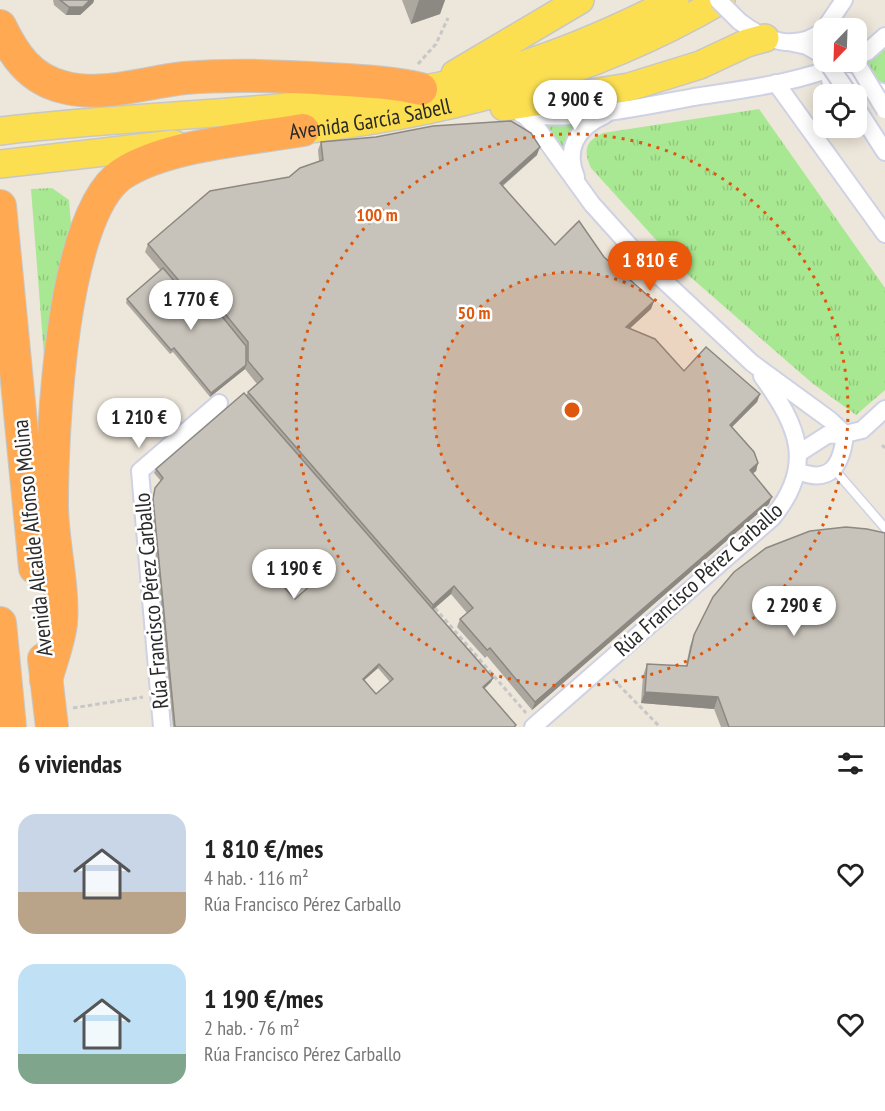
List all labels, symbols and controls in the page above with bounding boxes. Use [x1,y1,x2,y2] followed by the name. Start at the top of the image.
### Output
[813,18,867,72] north arrow
[813,18,867,138] map controls
[520,80,630,131] pin: 2 900 €
[813,84,867,138] button: locate
[547,86,603,112] text: 2 900 €
[288,91,455,145] street label: Avenida García Sabell
[356,203,398,226] text: 100 m
[595,241,705,292] pin: 1 810 €
[622,247,678,273] text: 1 810 €
[136,280,246,331] pin: 1 770 €
[163,286,219,312] text: 1 770 €
[458,301,490,324] text: 50 m
[84,398,194,449] pin: 1 210 €
[562,400,582,420] centre of rings
[111,404,167,430] text: 1 210 €
[6,418,58,658] street label: Avenida Alcalde Alfonso Molina
[128,492,174,710] street label: Rúa Francisco Pérez Carballo
[608,496,788,662] street label: Rúa Francisco Pérez Carballo
[239,549,349,600] pin: 1 190 €
[266,555,322,581] text: 1 190 €
[739,586,849,637] pin: 2 290 €
[766,592,822,618] text: 2 290 €
[18,747,122,780] text: 6 viviendas
[834,747,867,780] icon: filters
[204,832,323,865] text: 1 810 €/mes
[66,838,138,910] icon: home
[834,858,867,891] icon: heart
[204,865,309,891] text: 4 hab. · 116 m²
[204,891,401,917] text: Rúa Francisco Pérez Carballo
[204,982,323,1015] text: 1 190 €/mes
[66,988,138,1060] icon: home
[834,1008,867,1041] icon: heart
[204,1015,300,1041] text: 2 hab. · 76 m²
[204,1041,401,1067] text: Rúa Francisco Pérez Carballo

